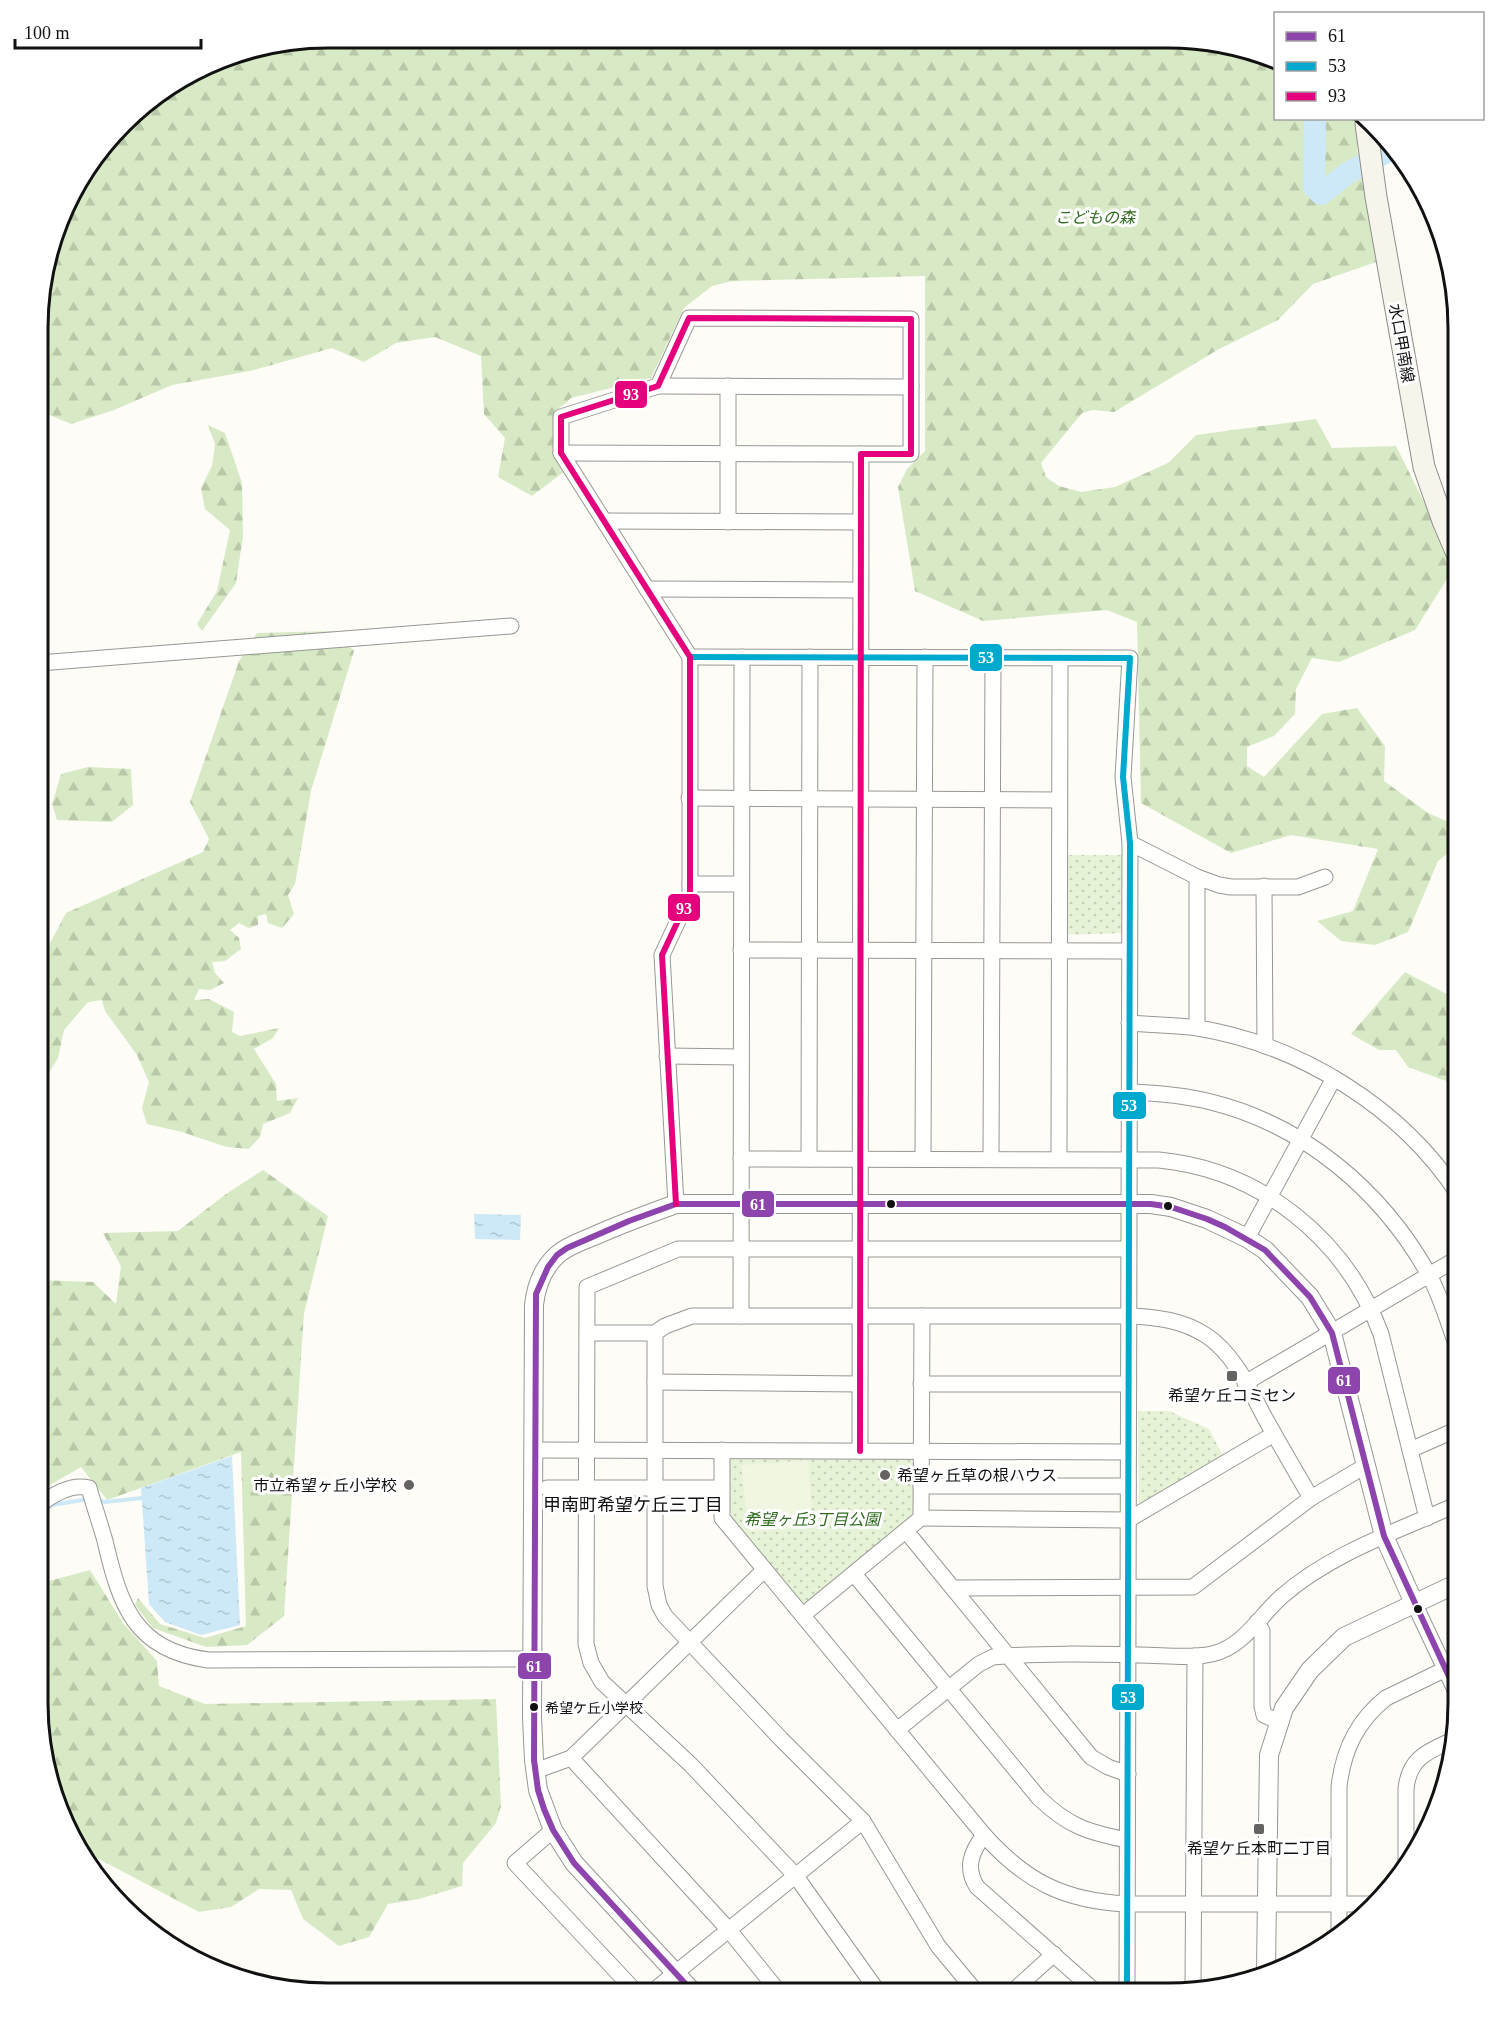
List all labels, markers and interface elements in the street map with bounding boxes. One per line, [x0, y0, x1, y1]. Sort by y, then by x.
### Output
scale bar [15, 12, 201, 50]
legend [1274, 12, 1484, 120]
text: 100 m [24, 23, 70, 43]
text: 61 [1328, 26, 1346, 46]
text: 53 [1328, 56, 1346, 76]
text: 93 [1328, 86, 1346, 106]
park label: こどもの森 [1055, 209, 1137, 226]
street label: 水口甲南線 [1386, 302, 1417, 384]
line badge: 93 [614, 380, 648, 409]
text: 93 [623, 386, 639, 403]
line badge: 53 [969, 643, 1003, 672]
text: 53 [978, 649, 994, 666]
line badge: 93 [667, 893, 701, 922]
text: 93 [676, 900, 692, 917]
line badge: 53 [1112, 1091, 1147, 1120]
text: 53 [1121, 1097, 1137, 1114]
line badge: 61 [741, 1190, 775, 1218]
text: 61 [750, 1196, 766, 1213]
unlabelled marker [885, 1198, 897, 1210]
unlabelled marker [1162, 1200, 1174, 1212]
line badge: 61 [1327, 1366, 1361, 1395]
marker: 希望ケ丘コミセン [1225, 1369, 1239, 1383]
text: 61 [1336, 1372, 1352, 1389]
place label: 希望ケ丘コミセン [1168, 1387, 1296, 1404]
place label: 希望ヶ丘草の根ハウス [897, 1467, 1057, 1484]
marker: 希望ヶ丘草の根ハウス [878, 1468, 892, 1482]
place label: 市立希望ヶ丘小学校 [253, 1477, 397, 1494]
marker: 市立希望ヶ丘小学校 [402, 1478, 416, 1492]
district label: 甲南町希望ケ丘三丁目 [543, 1495, 723, 1515]
park label: 希望ヶ丘3丁目公園 [744, 1511, 882, 1528]
unlabelled marker [1412, 1603, 1424, 1615]
line badge: 61 [517, 1652, 552, 1680]
text: 61 [526, 1658, 542, 1675]
line badge: 53 [1111, 1683, 1145, 1711]
text: 53 [1120, 1689, 1136, 1706]
marker: 希望ケ丘小学校 [528, 1701, 540, 1713]
place label: 希望ケ丘小学校 [545, 1701, 643, 1716]
marker: 希望ケ丘本町二丁目 [1252, 1822, 1266, 1836]
place label: 希望ケ丘本町二丁目 [1187, 1840, 1331, 1857]

